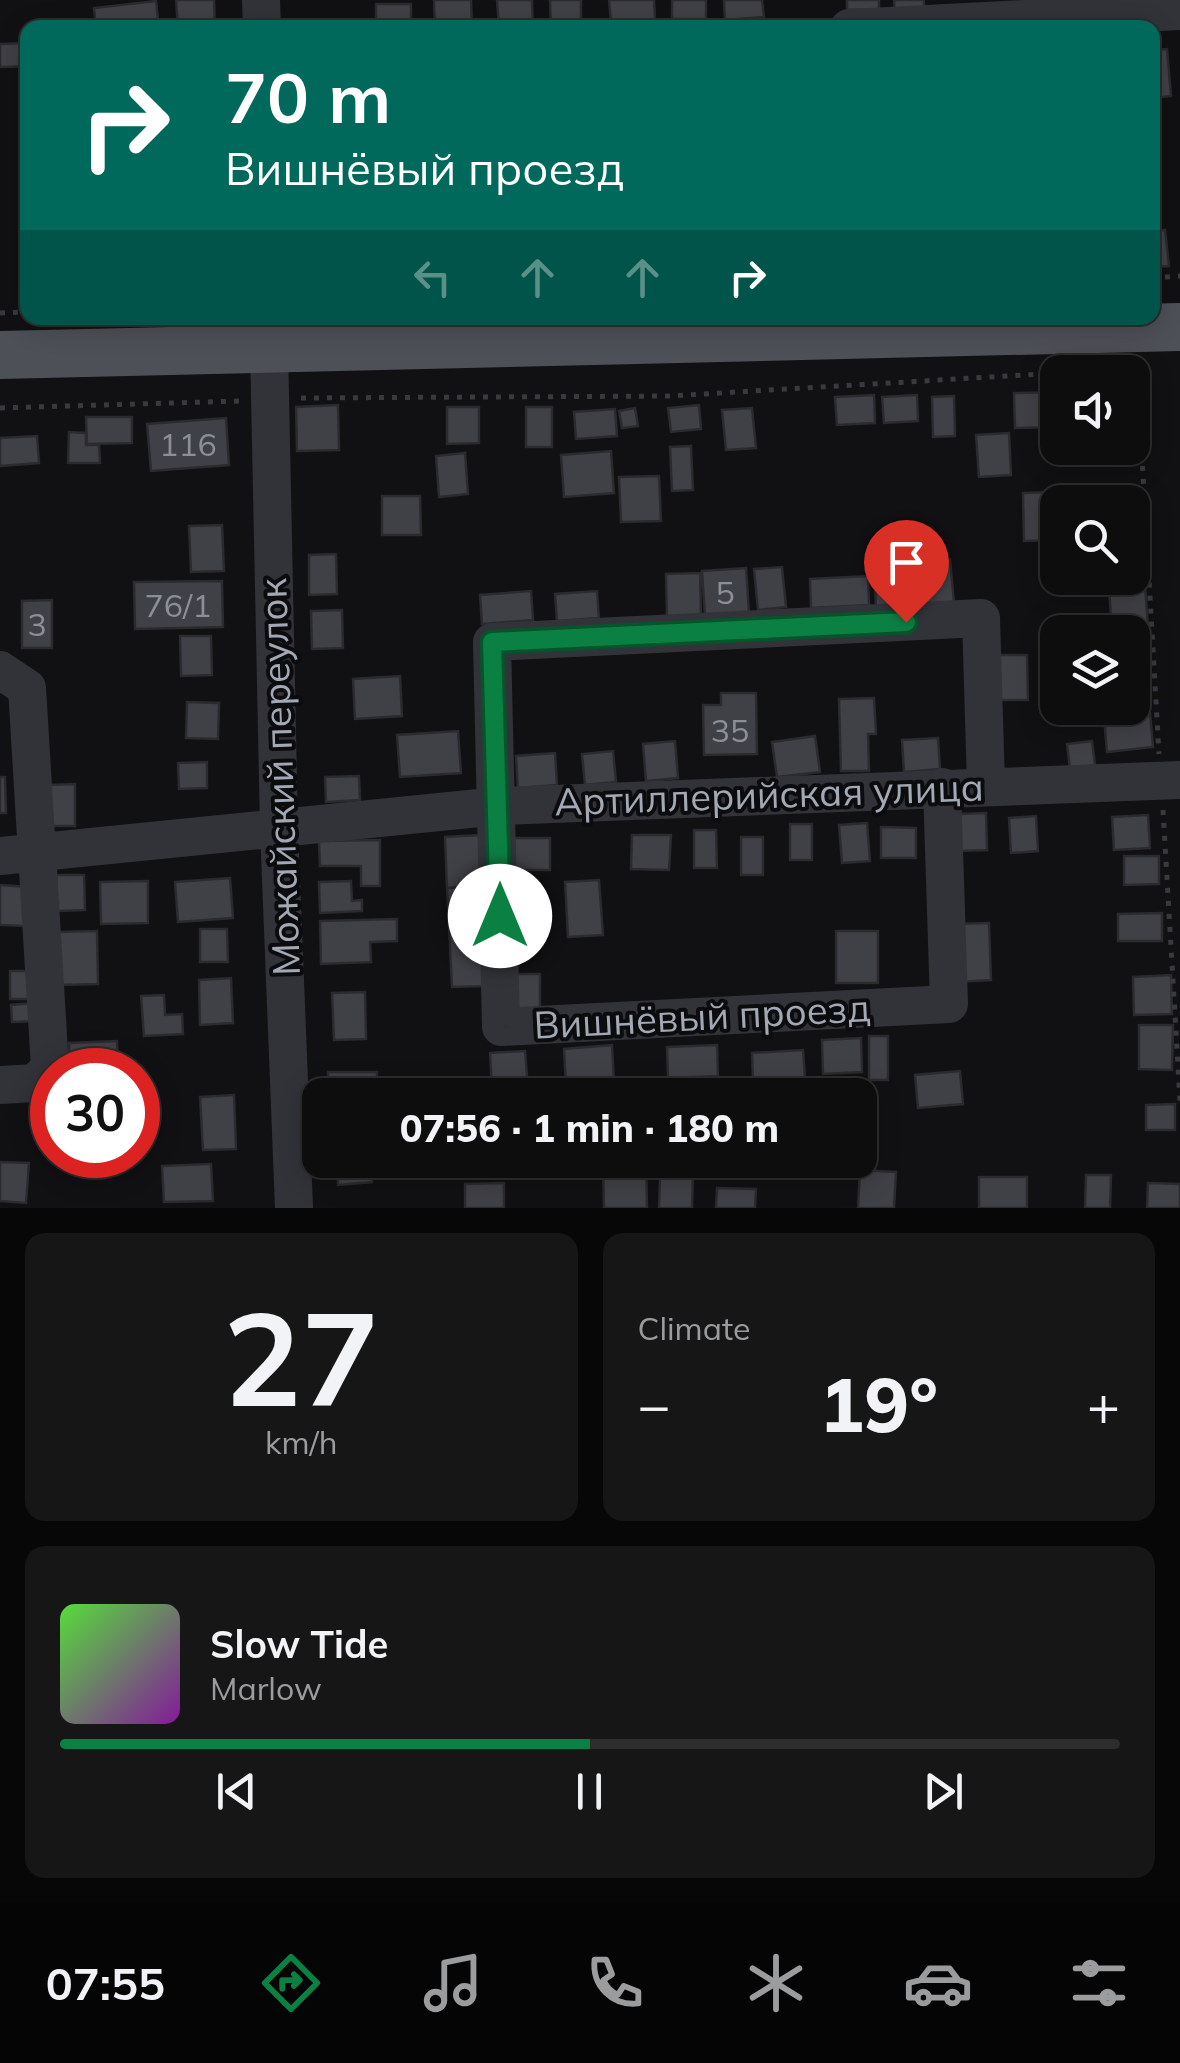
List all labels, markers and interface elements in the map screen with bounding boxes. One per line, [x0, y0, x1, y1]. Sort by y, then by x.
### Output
text: 70 m [225, 53, 391, 141]
icon: right [60, 60, 190, 190]
text: Вишнёвый проезд [225, 140, 624, 196]
icon: left [405, 250, 460, 305]
icon: ahead [510, 250, 565, 305]
icon: ahead [615, 250, 670, 305]
icon: right [720, 250, 775, 305]
map controls [1040, 355, 1150, 725]
button: sound [1040, 355, 1150, 465]
house number: 116 [159, 424, 217, 464]
button: search [1040, 485, 1150, 595]
pin [864, 520, 949, 623]
icon: arrive [879, 535, 934, 590]
house number: 5 [715, 572, 735, 612]
street label: Можайский переулок [248, 577, 310, 977]
house number: 76/1 [145, 585, 211, 625]
house number: 3 [27, 604, 47, 644]
button: layers [1040, 615, 1150, 725]
house number: 35 [711, 710, 749, 750]
street label: Артиллерийская улица [554, 763, 984, 825]
position arrow [448, 864, 552, 968]
street label: Вишнёвый проезд [532, 983, 872, 1049]
speed limit sign: 30 [30, 1048, 160, 1178]
text: 07:56 · 1 min · 180 m [400, 1104, 779, 1152]
text: 27 [223, 1275, 379, 1439]
text: Climate [638, 1308, 750, 1348]
text: 19° [819, 1357, 938, 1451]
text: − [638, 1370, 671, 1439]
text: + [1087, 1370, 1120, 1439]
text: km/h [265, 1422, 337, 1462]
text: Slow Tide [210, 1620, 388, 1668]
text: Marlow [210, 1668, 322, 1708]
icon: previous [209, 1764, 264, 1819]
icon: pause [562, 1764, 617, 1819]
icon: next [916, 1764, 971, 1819]
icon: directions [256, 1948, 326, 2018]
icon: music [418, 1948, 488, 2018]
icon: phone [580, 1948, 650, 2018]
icon: climate [741, 1948, 811, 2018]
icon: car [903, 1948, 973, 2018]
icon: filters [1064, 1948, 1134, 2018]
text: 07:55 [46, 1955, 165, 2011]

